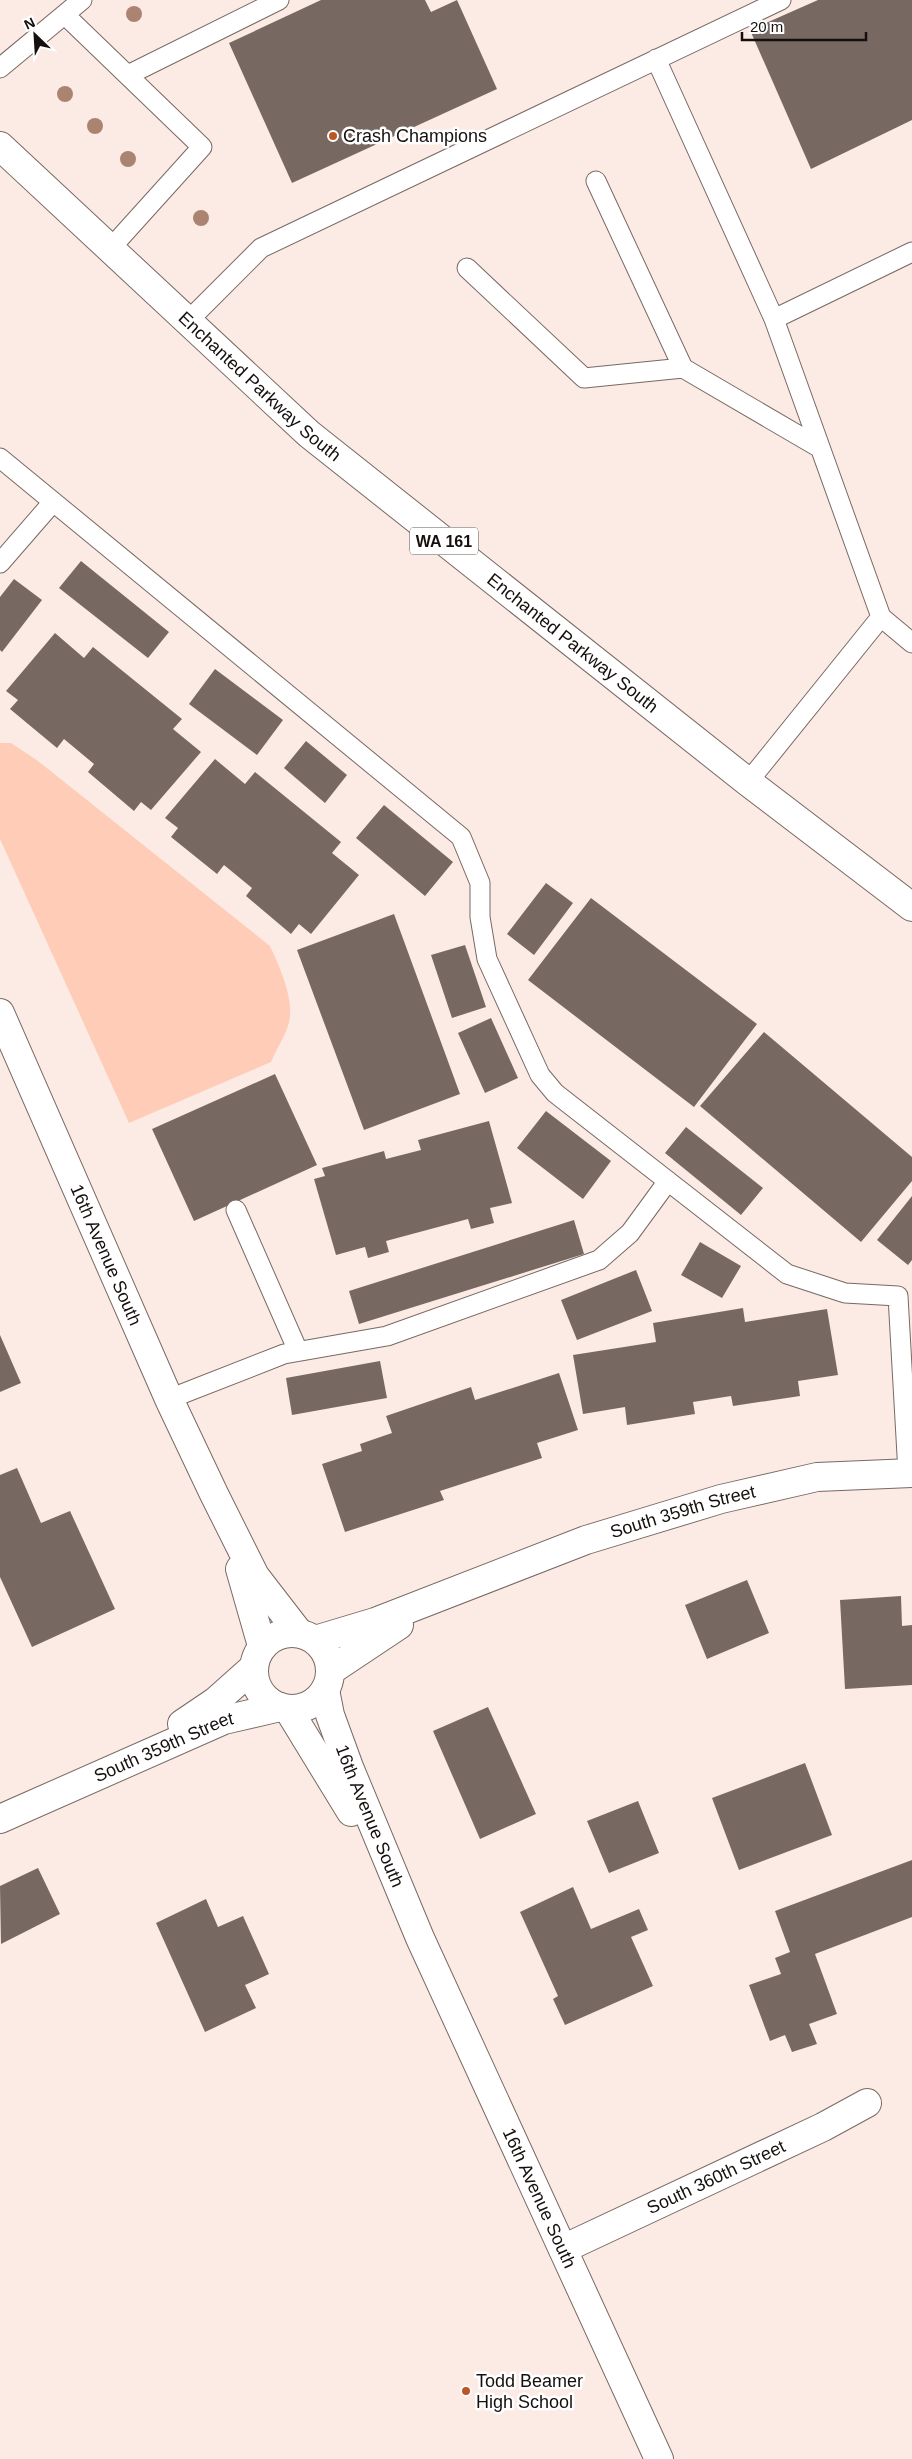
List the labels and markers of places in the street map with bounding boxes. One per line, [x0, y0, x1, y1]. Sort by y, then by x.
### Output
place label: Crash Champions [343, 126, 487, 146]
marker: Crash Champions [327, 130, 339, 142]
place label: Todd Beamer High School [476, 2371, 583, 2412]
marker: Todd Beamer High School [460, 2385, 472, 2397]

